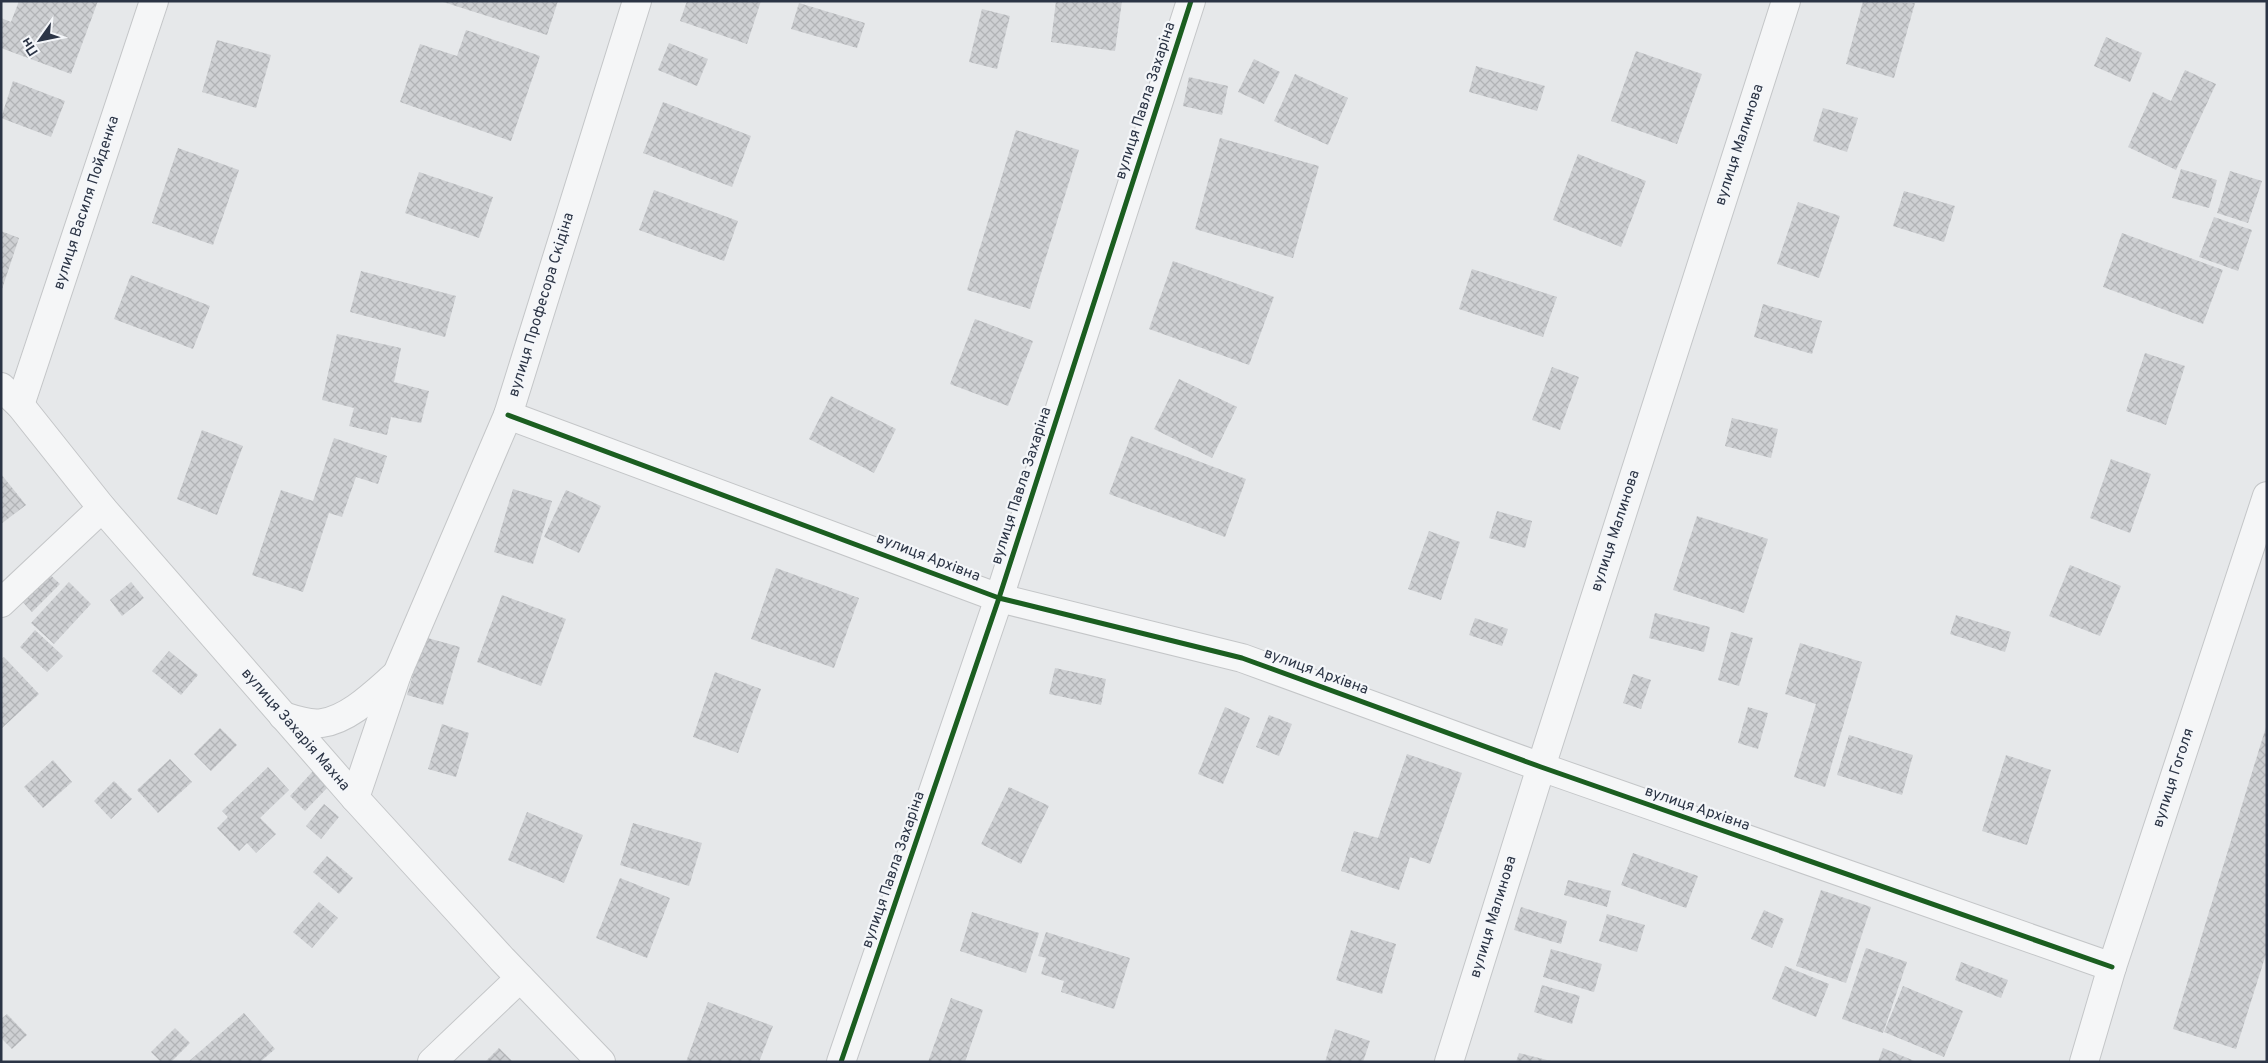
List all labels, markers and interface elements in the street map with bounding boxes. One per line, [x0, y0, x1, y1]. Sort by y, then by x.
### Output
north arrow [15, 15, 65, 65]
street label: вулиця Павла Захаріна [1112, 20, 1180, 182]
text: Пн [18, 34, 43, 59]
street label: вулиця Малинова [1711, 82, 1769, 208]
street label: вулиця Василя Пойденка [50, 114, 124, 292]
street label: вулиця Професора Скідіна [505, 210, 579, 400]
street label: вулиця Павла Захаріна [988, 405, 1056, 567]
street label: вулиця Малинова [1587, 468, 1645, 594]
street label: вулиця Архівна [873, 529, 983, 587]
street label: вулиця Архівна [1261, 644, 1371, 700]
street label: вулиця Захарія Махна [236, 665, 354, 795]
street label: вулиця Гоголя [2149, 726, 2199, 830]
street label: вулиця Архівна [1642, 782, 1752, 836]
street label: вулиця Павла Захаріна [858, 789, 930, 951]
street label: вулиця Малинова [1466, 854, 1522, 980]

